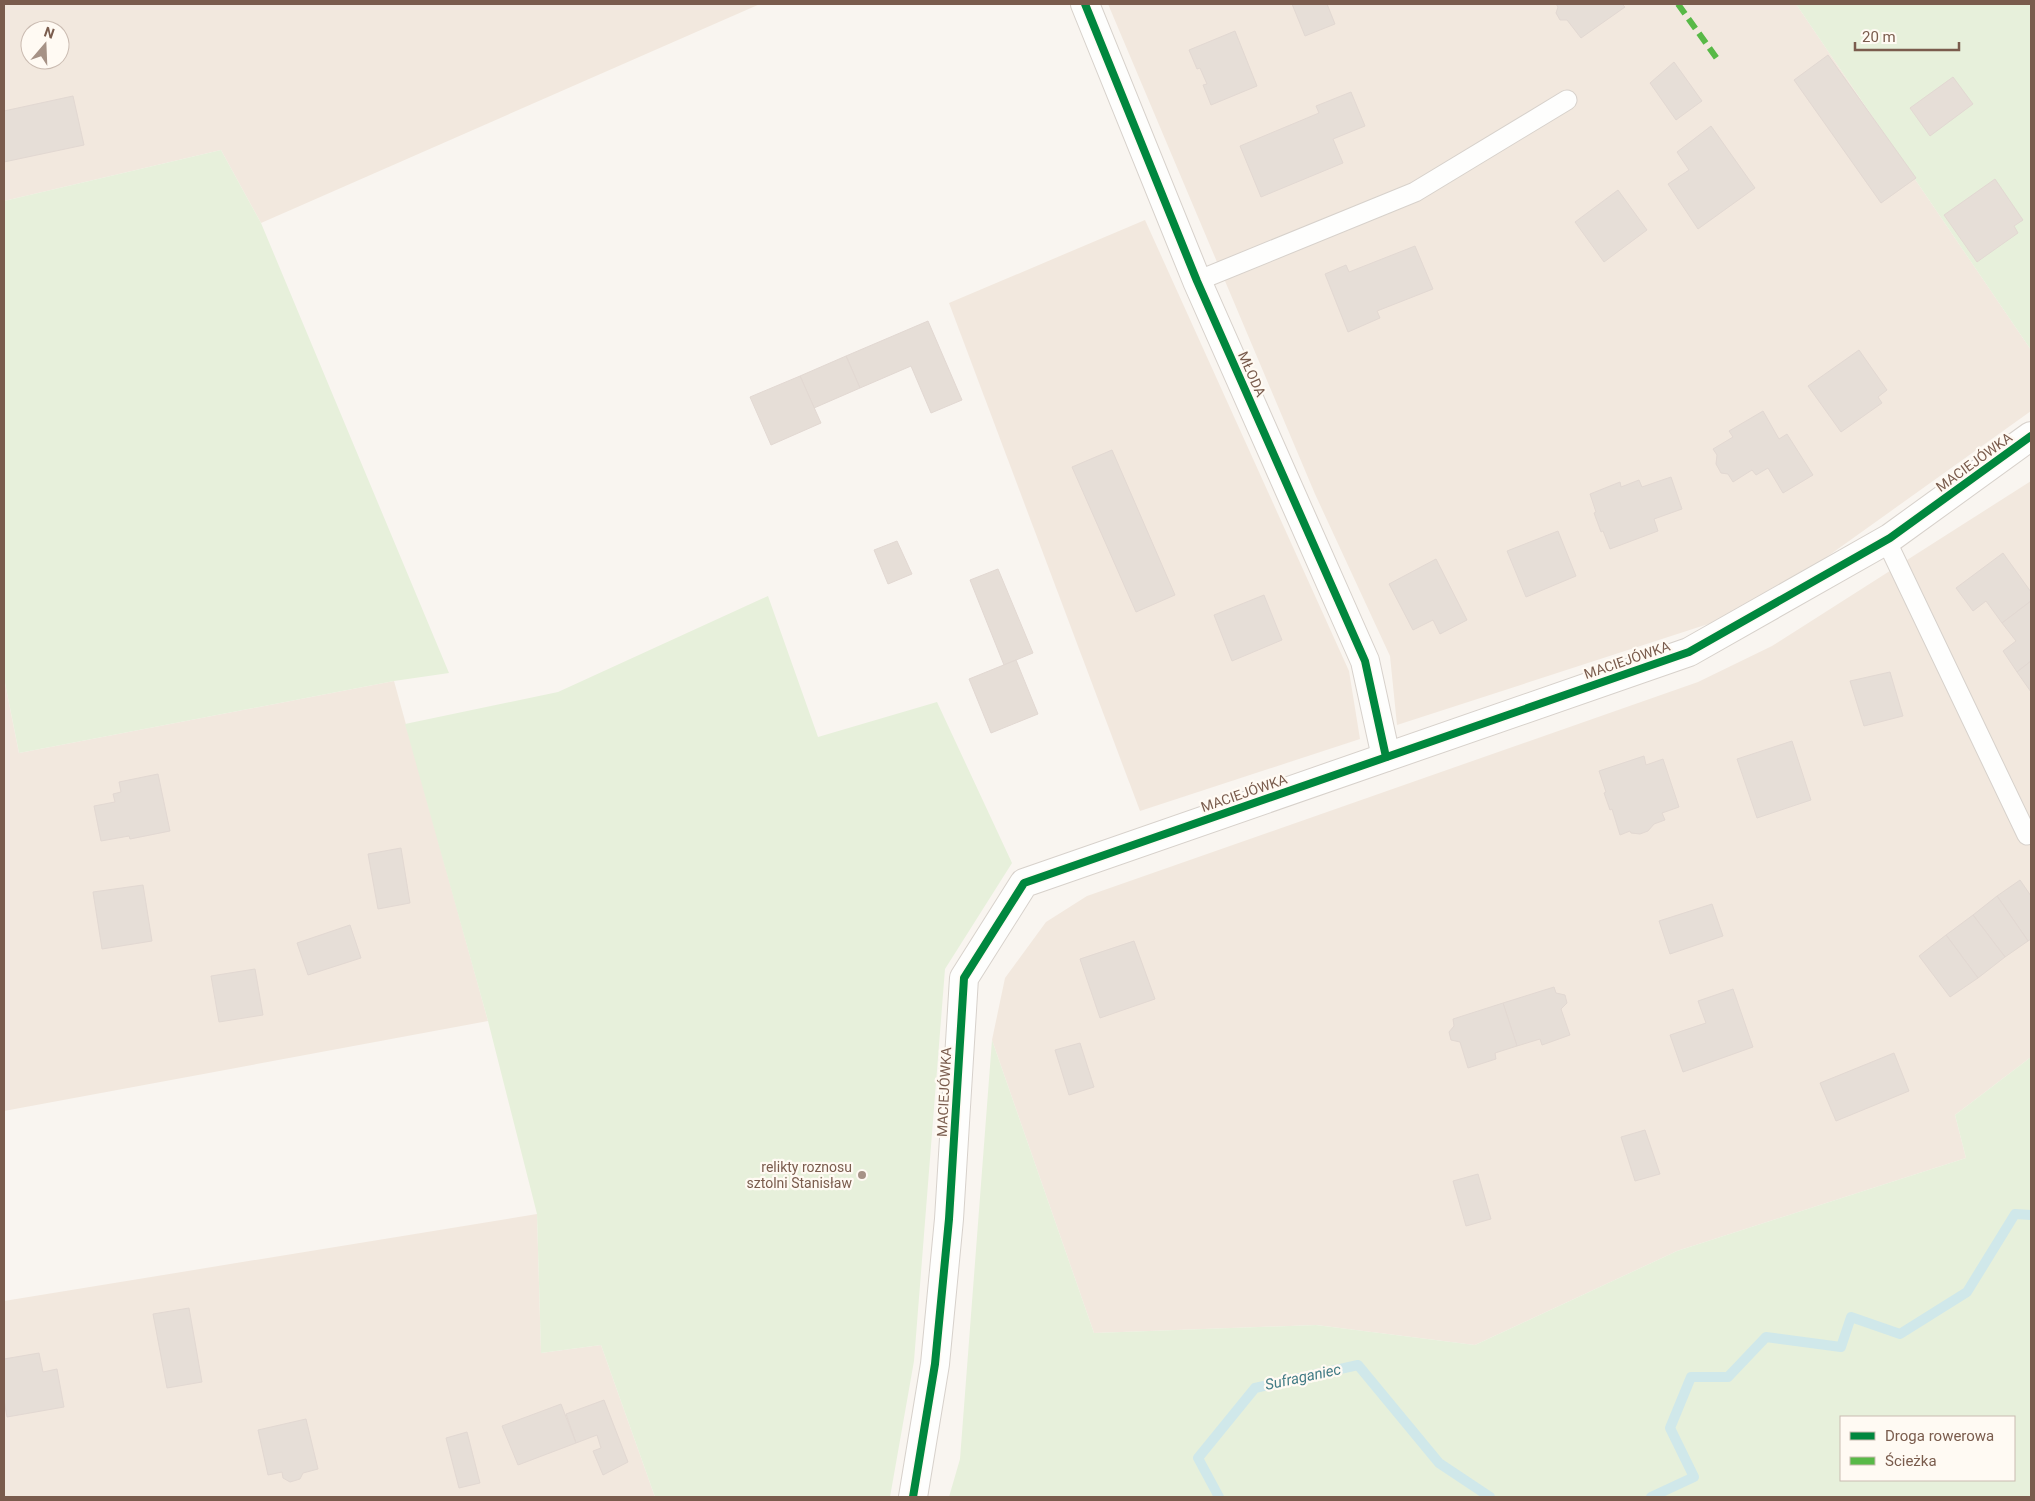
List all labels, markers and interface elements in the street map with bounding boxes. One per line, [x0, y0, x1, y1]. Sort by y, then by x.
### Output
north arrow [20, 20, 70, 70]
scale bar [1855, 20, 1959, 52]
text: N [42, 24, 57, 42]
text: 20 m [1862, 28, 1896, 46]
street label: MŁODA [1235, 349, 1269, 399]
street label: MACIEJÓWKA [1932, 428, 2015, 495]
street label: MACIEJÓWKA [1582, 637, 1672, 682]
street label: MACIEJÓWKA [1199, 770, 1289, 815]
street label: MACIEJÓWKA [933, 1047, 954, 1137]
place label: relikty roznosu sztolni Stanisław [747, 1159, 852, 1191]
marker: relikty roznosu sztolni Stanisław [856, 1169, 868, 1181]
water label: Sufraganiec [1263, 1360, 1343, 1394]
legend [1840, 1416, 2015, 1481]
text: Droga rowerowa [1885, 1427, 1994, 1445]
text: Ścieżka [1885, 1452, 1937, 1470]

